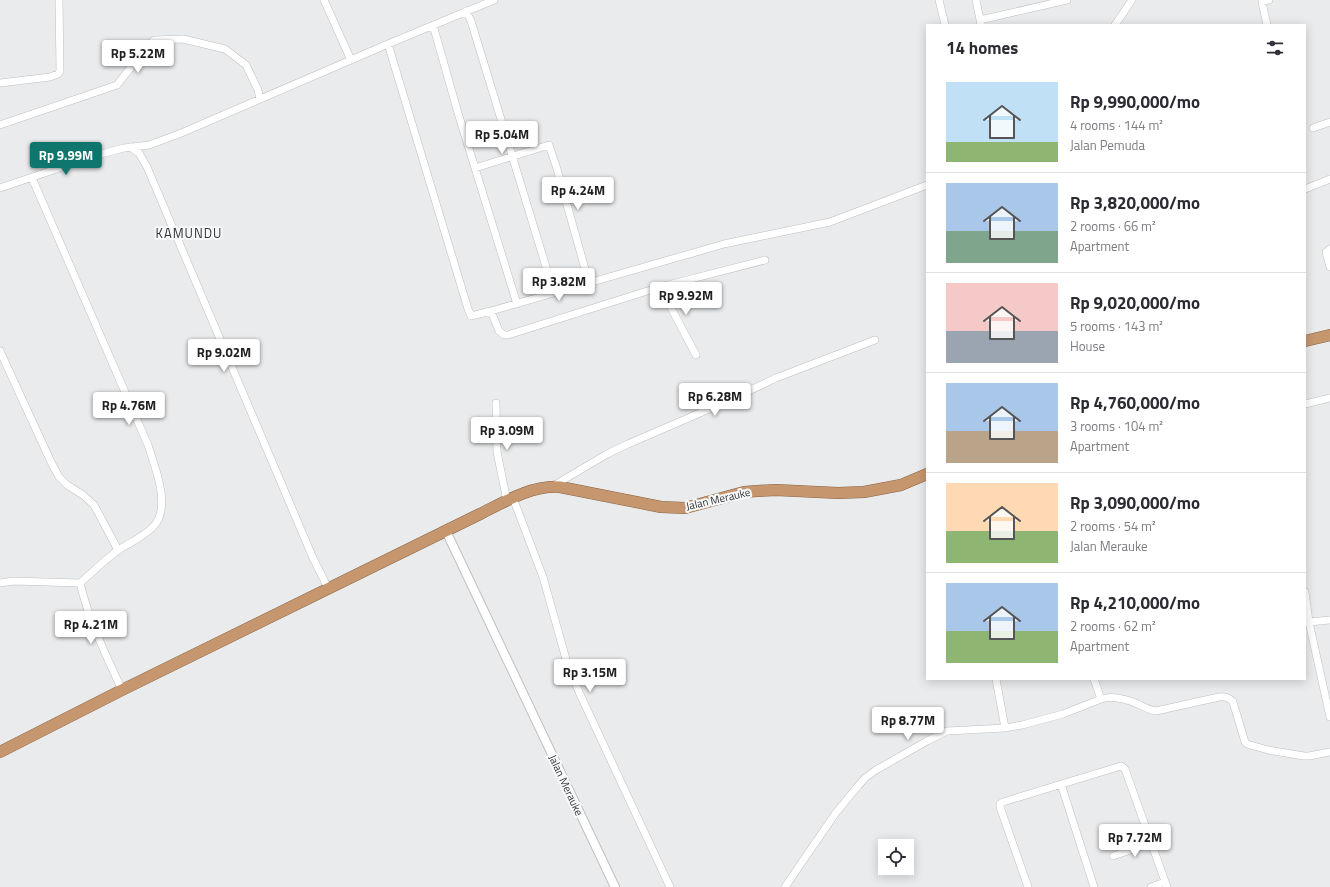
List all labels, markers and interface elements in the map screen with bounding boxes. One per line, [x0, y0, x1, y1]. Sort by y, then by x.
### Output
text: 14 homes [946, 35, 1018, 61]
icon: filters [1264, 37, 1286, 59]
pin: Rp 5.22M [97, 40, 179, 74]
text: Rp 5.22M [111, 43, 165, 63]
text: Rp 9,990,000/mo [1070, 89, 1200, 115]
icon: home [978, 98, 1026, 146]
text: 4 rooms · 144 m² [1070, 115, 1163, 135]
pin: Rp 5.04M [461, 121, 543, 155]
text: Rp 5.04M [475, 124, 529, 144]
text: Jalan Pemuda [1070, 135, 1145, 155]
pin: Rp 9.99M [25, 142, 107, 176]
text: Rp 9.99M [39, 145, 93, 165]
pin: Rp 4.24M [537, 177, 619, 211]
text: Rp 4.24M [551, 180, 605, 200]
text: Rp 3,820,000/mo [1070, 190, 1200, 216]
icon: home [978, 199, 1026, 247]
text: 2 rooms · 66 m² [1070, 216, 1156, 236]
district label: KAMUNDU [156, 223, 222, 243]
text: Apartment [1070, 236, 1129, 256]
pin: Rp 3.82M [518, 268, 600, 302]
text: Rp 3.82M [532, 271, 586, 291]
pin: Rp 9.92M [645, 282, 727, 316]
text: Rp 9.92M [659, 285, 713, 305]
text: Rp 9,020,000/mo [1070, 290, 1200, 316]
icon: home [978, 299, 1026, 347]
text: 5 rooms · 143 m² [1070, 316, 1163, 336]
text: House [1070, 336, 1105, 356]
pin: Rp 9.02M [183, 339, 265, 373]
text: Rp 9.02M [197, 342, 251, 362]
pin: Rp 6.28M [674, 383, 756, 417]
text: Rp 6.28M [688, 386, 742, 406]
text: Rp 4,760,000/mo [1070, 390, 1200, 416]
pin: Rp 4.76M [88, 392, 170, 426]
text: Rp 4.76M [102, 395, 156, 415]
icon: home [978, 399, 1026, 447]
text: 3 rooms · 104 m² [1070, 416, 1163, 436]
pin: Rp 3.09M [466, 417, 548, 451]
text: Rp 3.09M [480, 420, 534, 440]
text: Apartment [1070, 436, 1129, 456]
street label: Jalan Merauke [684, 484, 752, 514]
text: Rp 3,090,000/mo [1070, 490, 1200, 516]
icon: home [978, 499, 1026, 547]
text: 2 rooms · 54 m² [1070, 516, 1156, 536]
text: Jalan Merauke [1070, 536, 1148, 556]
text: Rp 4,210,000/mo [1070, 590, 1200, 616]
icon: home [978, 599, 1026, 647]
pin: Rp 4.21M [50, 611, 132, 645]
text: Rp 4.21M [64, 614, 118, 634]
text: 2 rooms · 62 m² [1070, 616, 1156, 636]
text: Apartment [1070, 636, 1129, 656]
pin: Rp 3.15M [549, 659, 631, 693]
text: Rp 3.15M [563, 662, 617, 682]
pin: Rp 8.77M [867, 707, 949, 741]
text: Rp 8.77M [881, 710, 935, 730]
street label: Jalan Merauke [545, 752, 587, 819]
pin: Rp 7.72M [1094, 824, 1176, 858]
text: Rp 7.72M [1108, 827, 1162, 847]
map controls [878, 839, 914, 875]
button: locate [878, 839, 914, 875]

